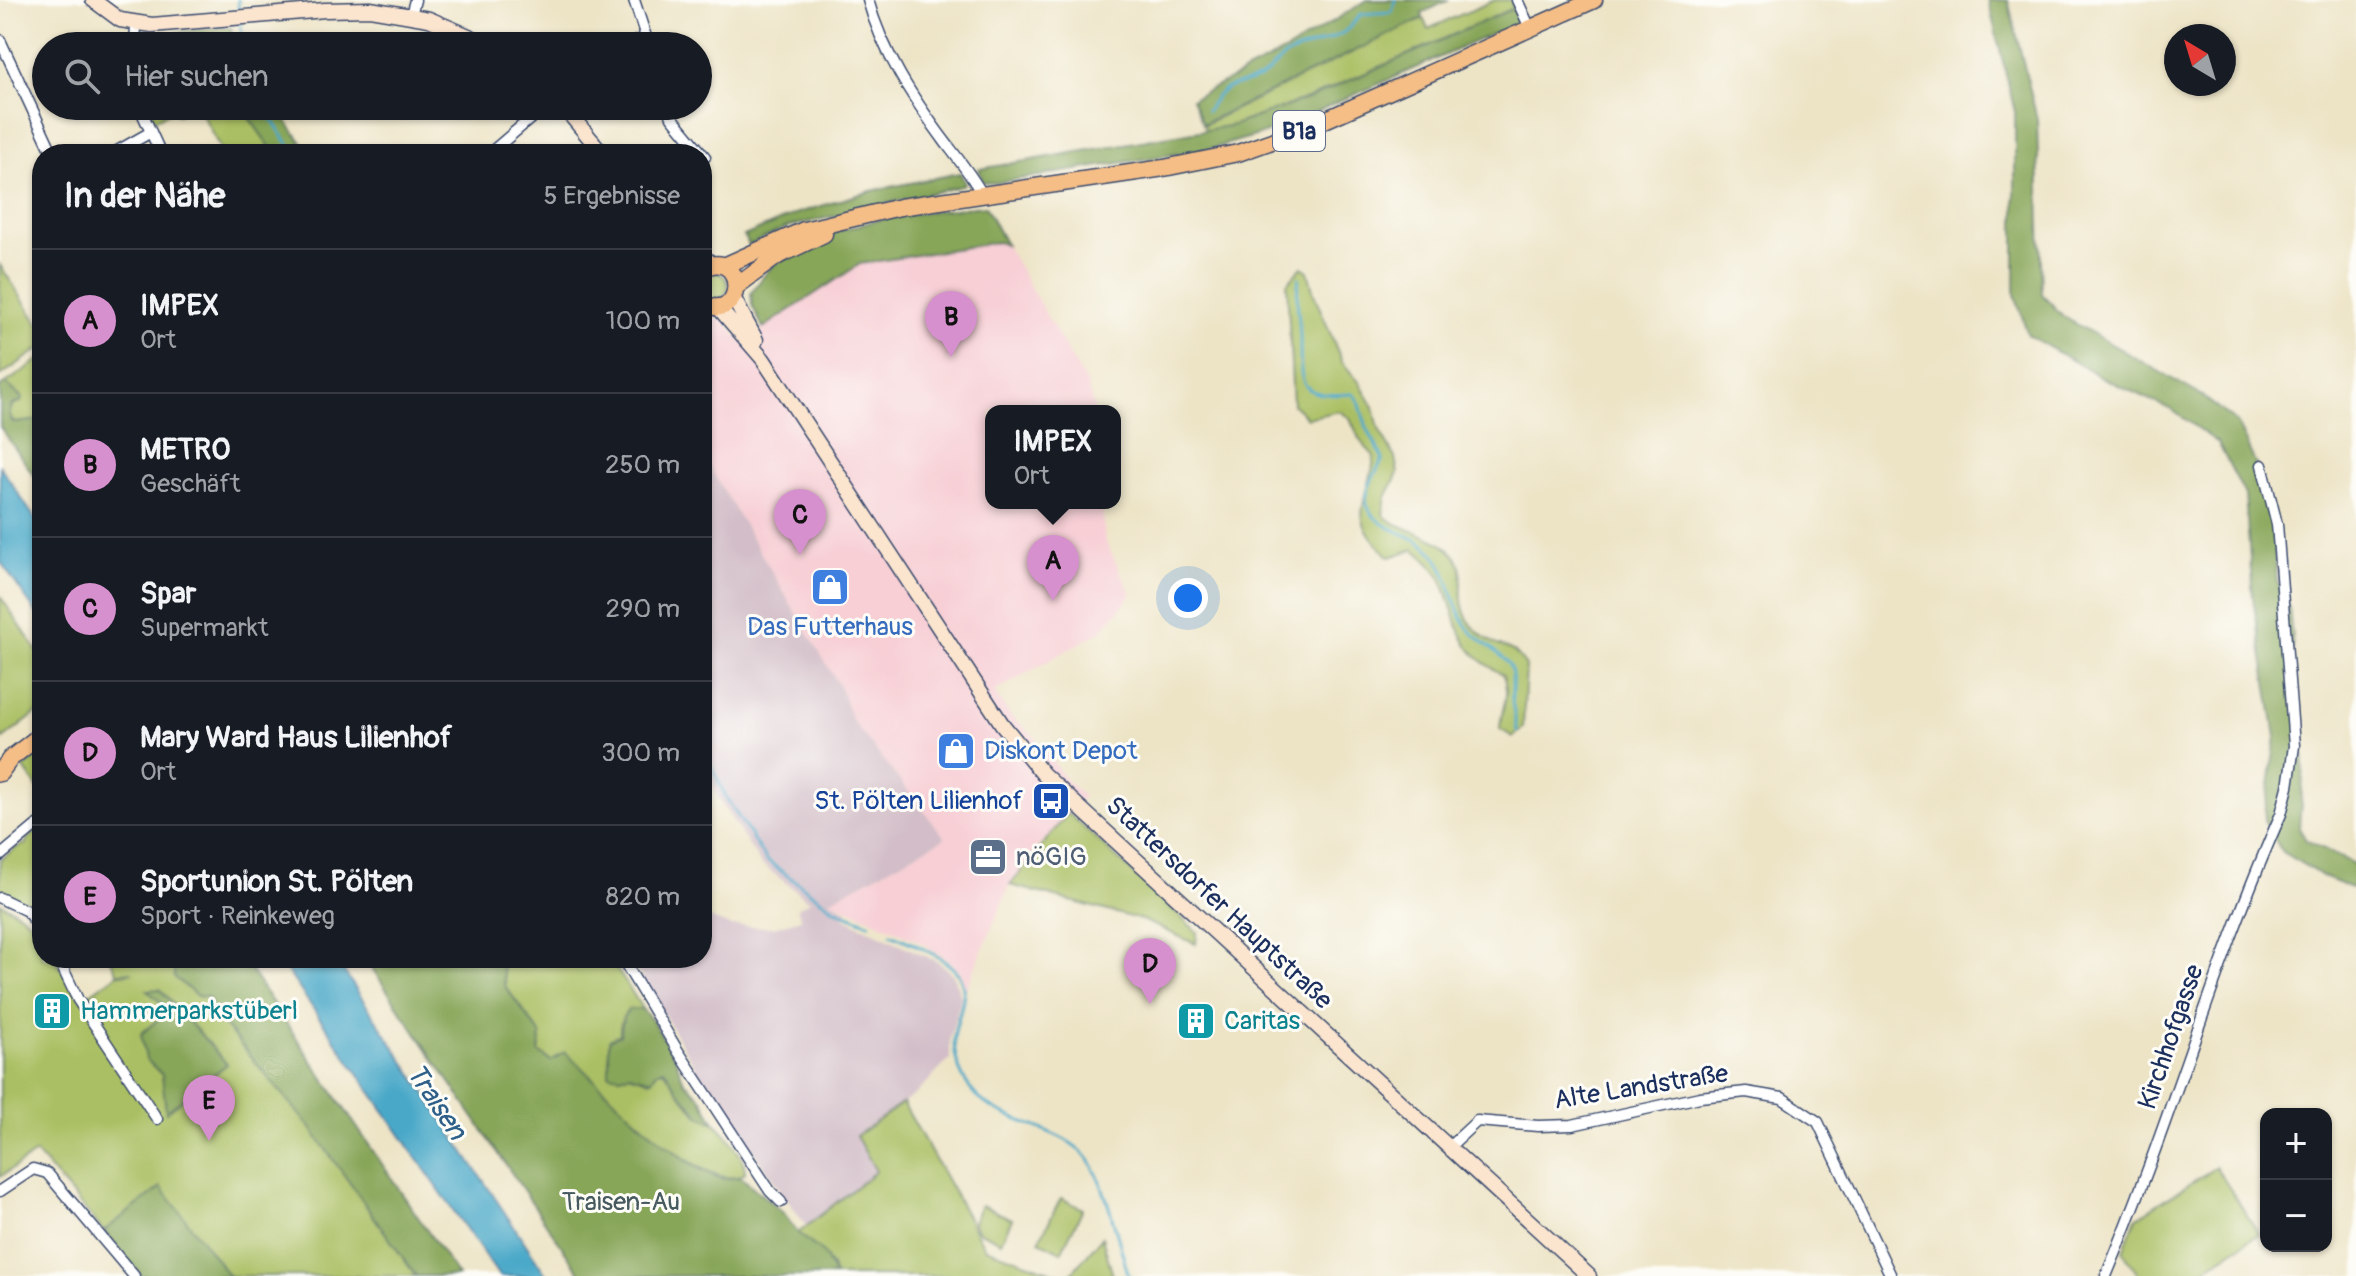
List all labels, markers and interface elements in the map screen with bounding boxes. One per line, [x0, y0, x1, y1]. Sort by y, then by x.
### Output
north arrow [2164, 24, 2236, 96]
search box [32, 32, 712, 120]
icon: search [60, 54, 104, 98]
text: Hier suchen [124, 58, 269, 95]
road number: B1a [1273, 111, 1325, 151]
text: In der Nähe [64, 175, 225, 218]
text: 5 Ergebnisse [543, 180, 680, 212]
text: IMPEX [140, 287, 219, 324]
pin: B [925, 291, 977, 357]
text: A [82, 305, 98, 337]
text: 100 m [606, 305, 680, 337]
text: Ort [140, 324, 176, 356]
popup [985, 405, 1121, 509]
text: IMPEX [1013, 423, 1093, 460]
text: METRO [140, 431, 230, 468]
text: B [83, 449, 97, 481]
text: 250 m [605, 449, 680, 481]
text: Ort [1013, 460, 1050, 492]
text: Geschäft [140, 468, 241, 500]
pin: C [774, 489, 826, 555]
pin: A [1027, 535, 1079, 601]
shop icon: Das Futterhaus [809, 566, 851, 608]
text: Spar [140, 575, 196, 612]
your location [1168, 578, 1208, 618]
text: C [82, 593, 98, 625]
text: 290 m [606, 593, 680, 625]
place label: Das Futterhaus [747, 611, 913, 643]
text: Supermarkt [140, 612, 268, 644]
text: Mary Ward Haus Lilienhof [140, 719, 452, 756]
shop icon: Diskont Depot [935, 730, 977, 772]
place label: Diskont Depot [984, 735, 1138, 767]
text: D [82, 737, 98, 769]
text: 300 m [601, 737, 680, 769]
text: Ort [140, 756, 176, 788]
bus stop icon: St. Pölten Lilienhof [1030, 780, 1072, 822]
place label: St. Pölten Lilienhof [814, 785, 1023, 817]
street label: Stattersdorfer Hauptstraße [1099, 790, 1339, 1016]
office icon: nöGIG [967, 836, 1009, 878]
place label: nöGIG [1016, 841, 1087, 873]
text: Sportunion St. Pölten [140, 863, 413, 900]
text: E [83, 881, 97, 913]
text: 820 m [606, 881, 680, 913]
text: Sport · Reinkeweg [140, 900, 335, 932]
pin: D [1124, 938, 1176, 1004]
street label: Kirchhofgasse [2131, 960, 2211, 1114]
building icon: Hammerparkstüberl [31, 990, 73, 1032]
place label: Hammerparkstüberl [80, 995, 298, 1027]
building icon: Caritas [1175, 1000, 1217, 1042]
place label: Caritas [1224, 1005, 1301, 1037]
water label: Traisen [398, 1057, 475, 1148]
street label: Alte Landstraße [1552, 1057, 1731, 1117]
pin: E [183, 1075, 235, 1141]
map controls [2260, 1108, 2332, 1252]
button: + [2260, 1108, 2332, 1180]
button: − [2260, 1180, 2332, 1252]
park label: Traisen-Au [562, 1186, 680, 1218]

